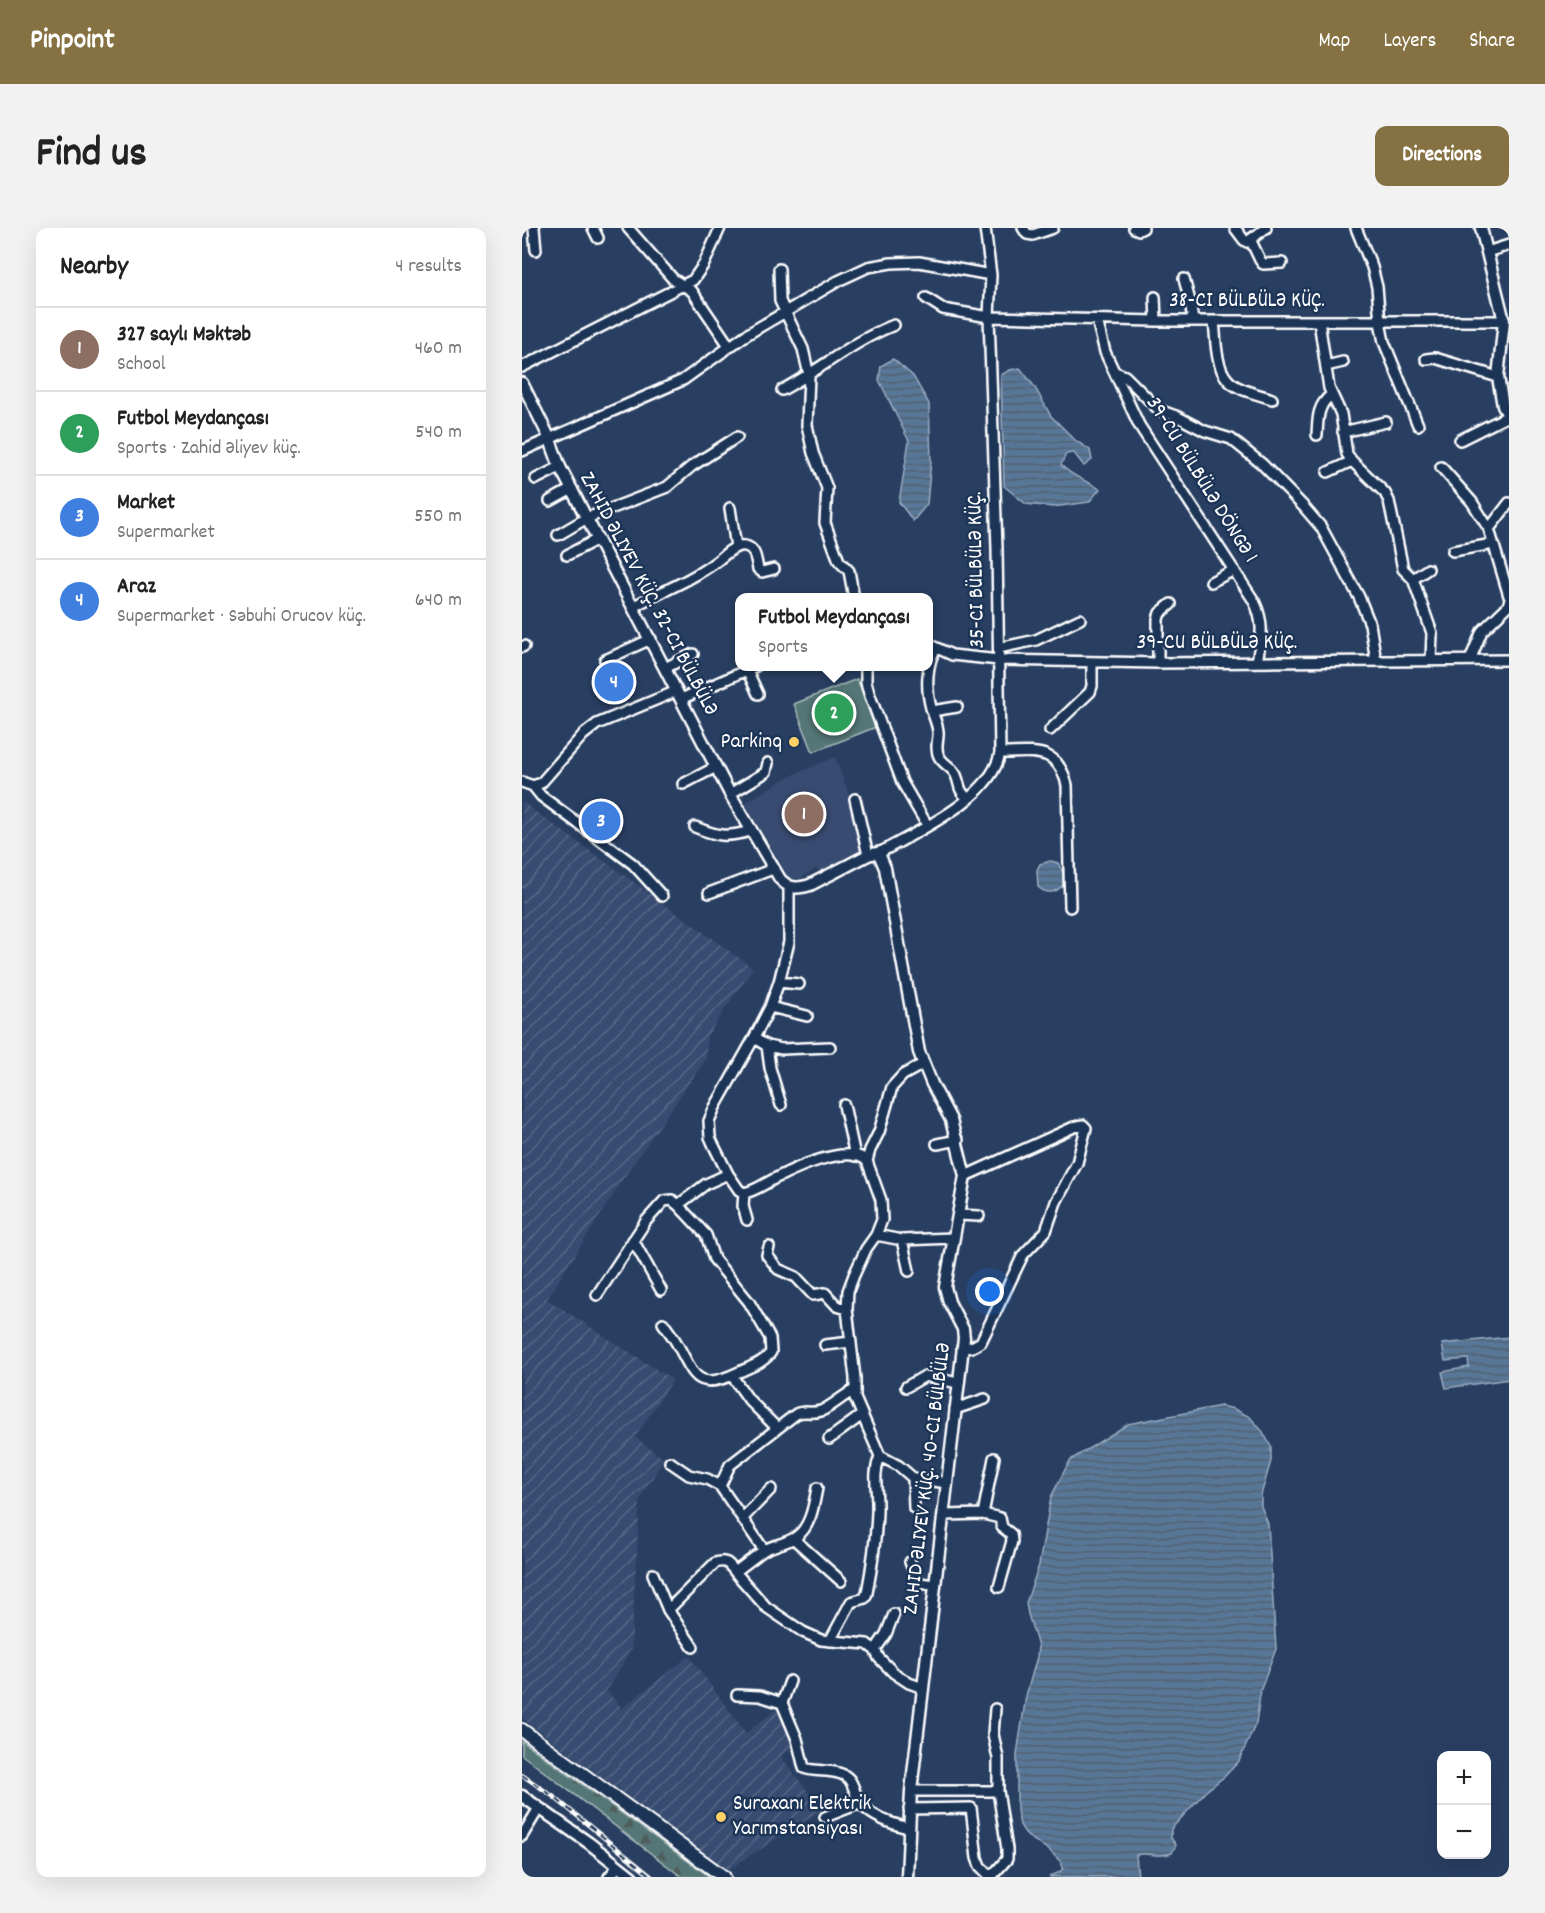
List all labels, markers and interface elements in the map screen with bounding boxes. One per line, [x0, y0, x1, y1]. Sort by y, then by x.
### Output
text: Pinpoint [30, 22, 115, 62]
text: Map [1319, 27, 1350, 57]
text: Layers [1383, 27, 1436, 57]
text: Share [1469, 27, 1515, 57]
text: Find us [36, 126, 147, 186]
button: Directions [1375, 126, 1509, 186]
text: Nearby [60, 249, 128, 286]
text: 4 results [395, 253, 462, 281]
street label: 38-CI BÜLBÜLƏ KÜÇ. [1169, 286, 1325, 317]
text: 327 saylı Məktəb [117, 320, 251, 351]
text: 1 [77, 335, 82, 363]
text: 460 m [415, 335, 462, 363]
text: School [117, 351, 166, 379]
street label: 39-CU BÜLBÜLƏ DÖNGƏ 1 [1137, 391, 1265, 569]
text: Futbol Meydançası [117, 404, 269, 435]
text: 2 [75, 419, 84, 447]
text: 540 m [415, 419, 462, 447]
text: Sports · Zahid Əliyev küç. [117, 435, 301, 463]
street label: ZAHID ƏLIYEV KÜÇ. 32-CI BÜLBÜLƏ [571, 467, 725, 721]
text: Market [117, 488, 175, 519]
street label: 35-CI BÜLBÜLƏ KÜÇ. [960, 491, 994, 649]
text: 3 [75, 503, 84, 531]
text: 550 m [414, 503, 462, 531]
text: Supermarket [117, 519, 215, 547]
text: Araz [117, 572, 156, 603]
text: 4 [75, 587, 84, 615]
text: 640 m [415, 587, 462, 615]
popup [735, 593, 933, 671]
text: Supermarket · Səbuhi Orucov küç. [117, 603, 366, 631]
text: Futbol Meydançası [758, 603, 910, 634]
street label: 39-CU BÜLBÜLƏ KÜÇ. [1137, 628, 1298, 659]
text: Sports [758, 634, 808, 662]
pin: 4 [594, 660, 634, 704]
pin: 2 [814, 690, 854, 736]
place label: Parkinq [721, 727, 782, 758]
marker: Parkinq [787, 735, 801, 749]
pin: 1 [784, 792, 824, 836]
pin: 3 [582, 798, 620, 844]
your location [975, 1277, 1004, 1306]
street label: ZAHID ƏLIYEV KÜÇ. 40-CI BÜLBÜLƏ [896, 1341, 960, 1617]
map controls [1437, 1751, 1491, 1859]
button: + [1437, 1751, 1491, 1805]
place label: Suraxanı Elektrik Yarımstansiyası [733, 1789, 872, 1845]
button: − [1437, 1805, 1491, 1859]
marker: Suraxanı Elektrik Yarımstansiyası [714, 1810, 728, 1824]

